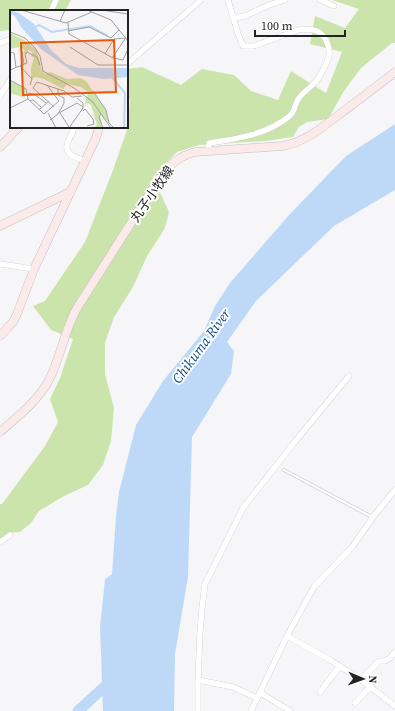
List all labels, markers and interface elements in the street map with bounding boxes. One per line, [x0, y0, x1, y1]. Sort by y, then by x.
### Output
inset map [10, 10, 128, 128]
scale bar [255, 12, 345, 38]
text: 100 m [261, 18, 293, 34]
street label: 丸子小牧線 [126, 162, 178, 226]
water label: Chikuma River [167, 304, 235, 387]
north arrow [343, 659, 383, 699]
text: N [365, 675, 380, 684]

